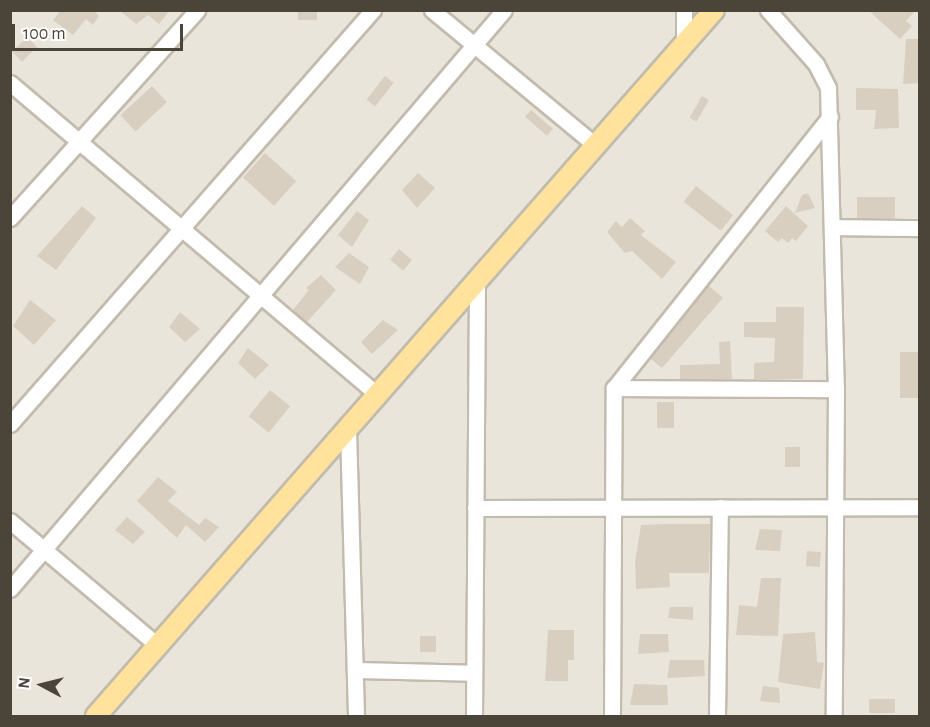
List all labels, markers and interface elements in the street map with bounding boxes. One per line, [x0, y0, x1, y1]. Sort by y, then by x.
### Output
scale bar [15, 12, 186, 50]
text: 100 m [23, 25, 66, 43]
north arrow [12, 655, 72, 715]
text: N [16, 676, 33, 689]

